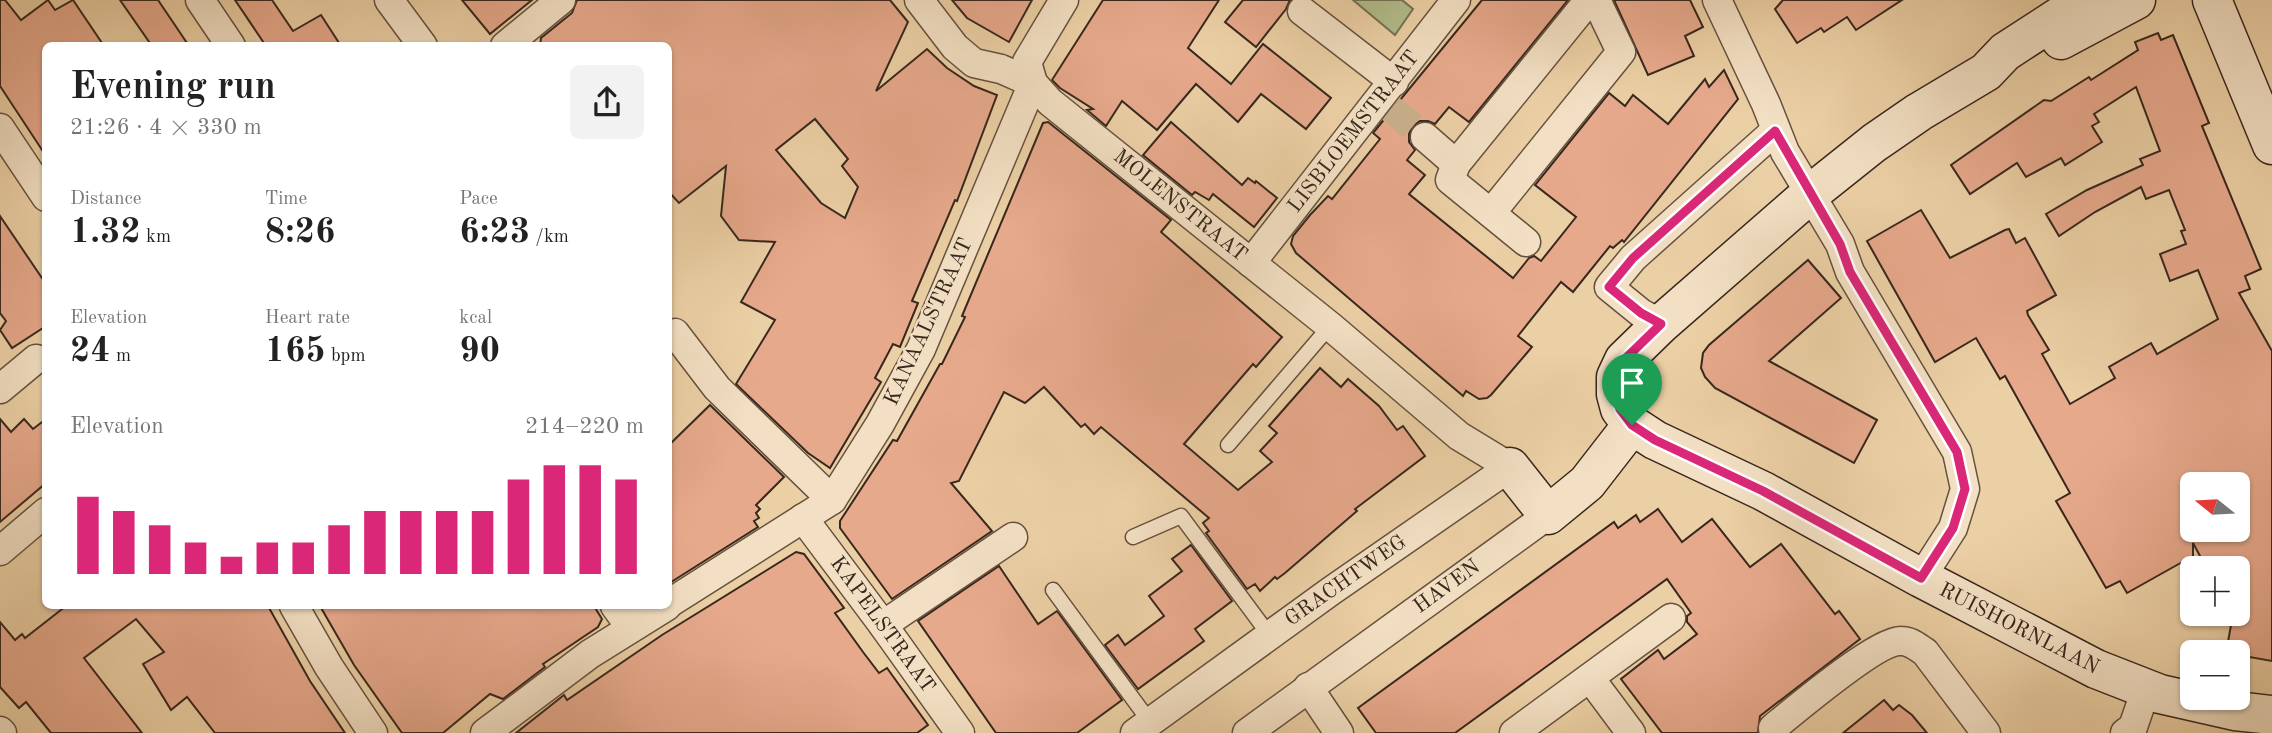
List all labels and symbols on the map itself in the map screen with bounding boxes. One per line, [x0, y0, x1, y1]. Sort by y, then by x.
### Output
street label: LISBLOEMSTRAAT [1284, 47, 1424, 217]
street label: MOLENSTRAAT [1109, 146, 1251, 266]
street label: KANAALSTRAAT [881, 235, 977, 409]
pin [1602, 353, 1662, 425]
north arrow [2180, 472, 2250, 542]
street label: GRACHTWEG [1281, 531, 1411, 631]
street label: KAPELSTRAAT [826, 553, 938, 697]
street label: HAVEN [1410, 556, 1484, 618]
street label: RUISHORNLAAN [1935, 580, 2103, 678]

